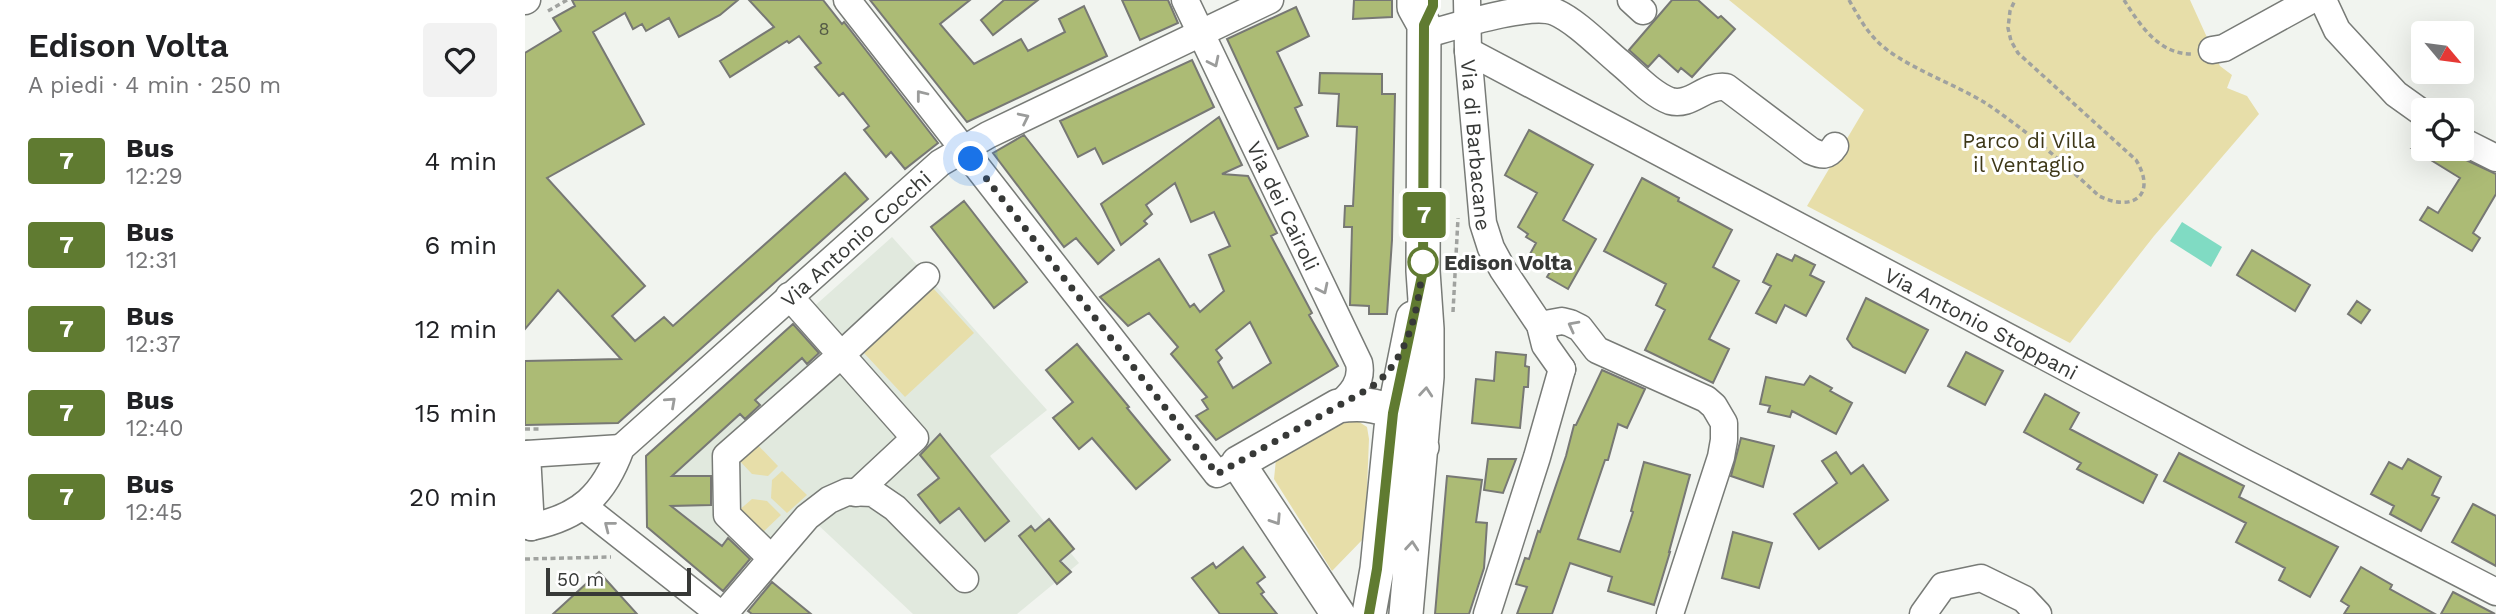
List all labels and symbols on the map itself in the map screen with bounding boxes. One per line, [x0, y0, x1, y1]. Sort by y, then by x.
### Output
house number: 8 [818, 18, 830, 39]
north arrow [2411, 21, 2475, 84]
one-way arrow [1206, 55, 1220, 67]
street label: Via di Barbacane [1456, 58, 1497, 234]
one-way arrow [916, 90, 929, 102]
one-way arrow [1017, 112, 1029, 126]
park label: Parco di Villa il Ventaglio [1962, 128, 2096, 177]
street label: Via dei Cairoli [1242, 137, 1325, 274]
your location [953, 141, 988, 176]
street label: Via Antonio Cocchi [775, 165, 936, 312]
line badge: 7 [1401, 192, 1447, 238]
marker: Edison Volta [1408, 247, 1438, 277]
place label: Edison Volta [1444, 250, 1573, 275]
street label: Via Antonio Stoppani [1881, 262, 2082, 384]
one-way arrow [1315, 282, 1329, 294]
one-way arrow [1567, 321, 1580, 335]
one-way arrow [1418, 386, 1433, 397]
one-way arrow [663, 397, 676, 410]
one-way arrow [1267, 512, 1280, 525]
one-way arrow [605, 522, 617, 535]
one-way arrow [1404, 540, 1419, 551]
scale bar [546, 565, 691, 597]

